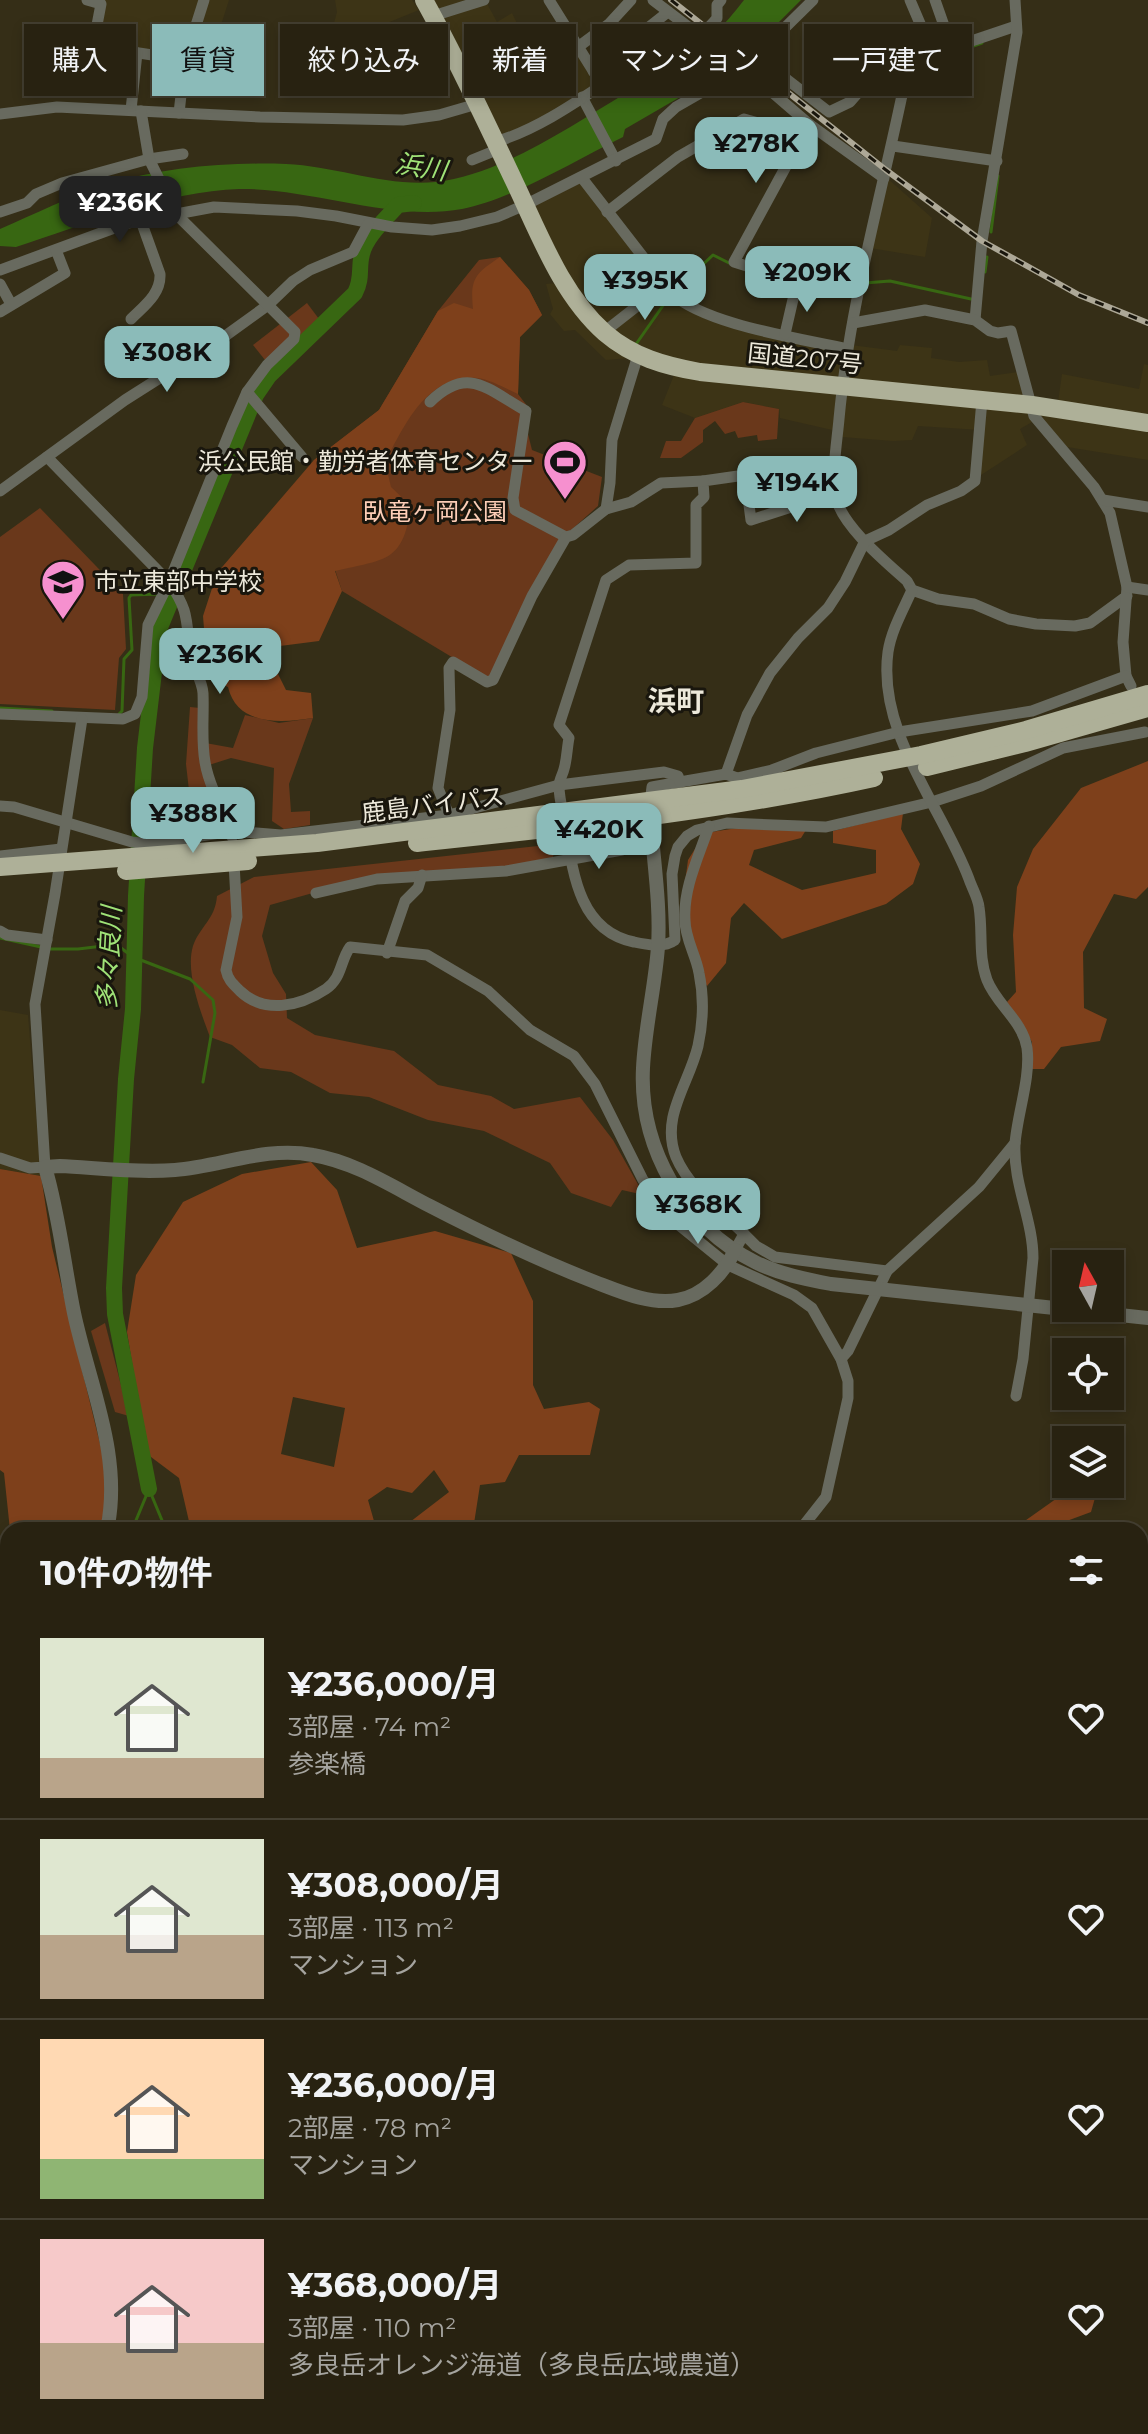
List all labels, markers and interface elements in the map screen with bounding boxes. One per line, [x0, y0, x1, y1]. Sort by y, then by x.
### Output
chip: 購入 [24, 24, 136, 96]
chip: 賃貸 [152, 24, 264, 96]
chip: 絞り込み [280, 24, 448, 96]
chip: 新着 [464, 24, 576, 96]
chip: マンション [592, 24, 788, 96]
chip: 一戸建て [804, 24, 972, 96]
pin: ¥278K [700, 117, 812, 185]
text: ¥278K [713, 127, 799, 159]
water label: 浜川 [393, 147, 452, 187]
pin: ¥236K [64, 176, 176, 244]
text: ¥236K [77, 186, 163, 218]
pin: ¥209K [751, 246, 863, 314]
pin: ¥395K [589, 254, 701, 322]
text: ¥209K [763, 256, 851, 288]
text: ¥395K [602, 264, 688, 296]
pin: ¥308K [111, 326, 223, 394]
text: ¥308K [123, 336, 211, 368]
street label: 国道207号 [746, 338, 864, 379]
sports icon: 浜公民館・勤労者体育センター [541, 438, 589, 501]
place label: 浜公民館・勤労者体育センター [198, 447, 534, 476]
pin: ¥194K [741, 456, 853, 524]
text: ¥194K [755, 466, 839, 498]
park label: 臥竜ヶ岡公園 [363, 497, 507, 526]
school or university icon: 市立東部中学校 [39, 558, 87, 621]
place label: 市立東部中学校 [94, 567, 262, 596]
pin: ¥236K [164, 628, 276, 696]
text: ¥236K [177, 638, 263, 670]
district label: 浜町 [648, 684, 704, 718]
street label: 鹿島バイパス [360, 781, 506, 828]
pin: ¥388K [137, 787, 249, 855]
text: ¥388K [149, 797, 237, 829]
pin: ¥420K [543, 803, 655, 871]
text: ¥420K [554, 813, 644, 845]
water label: 多々良川 [90, 902, 128, 1011]
pin: ¥368K [642, 1178, 754, 1246]
text: ¥368K [654, 1188, 742, 1220]
north arrow [1052, 1250, 1124, 1322]
map controls [1052, 1250, 1124, 1498]
button: locate [1052, 1338, 1124, 1410]
button: layers [1052, 1426, 1124, 1498]
icon: filters [1064, 1548, 1108, 1592]
text: 10件の物件 [40, 1552, 212, 1594]
text: ¥236,000/月 [288, 1663, 500, 1705]
icon: home [104, 1670, 200, 1766]
icon: heart [1064, 1696, 1108, 1740]
text: 3部屋 · 74 m² [288, 1711, 451, 1743]
text: 参楽橋 [288, 1748, 366, 1780]
text: ¥308,000/月 [288, 1864, 504, 1906]
icon: home [104, 1871, 200, 1967]
icon: heart [1064, 1897, 1108, 1941]
text: 3部屋 · 113 m² [288, 1912, 454, 1944]
text: マンション [288, 1949, 418, 1981]
text: ¥236,000/月 [288, 2064, 500, 2106]
icon: home [104, 2071, 200, 2167]
icon: heart [1064, 2097, 1108, 2141]
text: 2部屋 · 78 m² [288, 2112, 452, 2144]
text: マンション [288, 2149, 418, 2181]
text: ¥368,000/月 [288, 2264, 502, 2306]
icon: home [104, 2271, 200, 2367]
icon: heart [1064, 2297, 1108, 2341]
text: 3部屋 · 110 m² [288, 2312, 456, 2344]
text: 多良岳オレンジ海道（多良岳広域農道） [288, 2349, 756, 2381]

